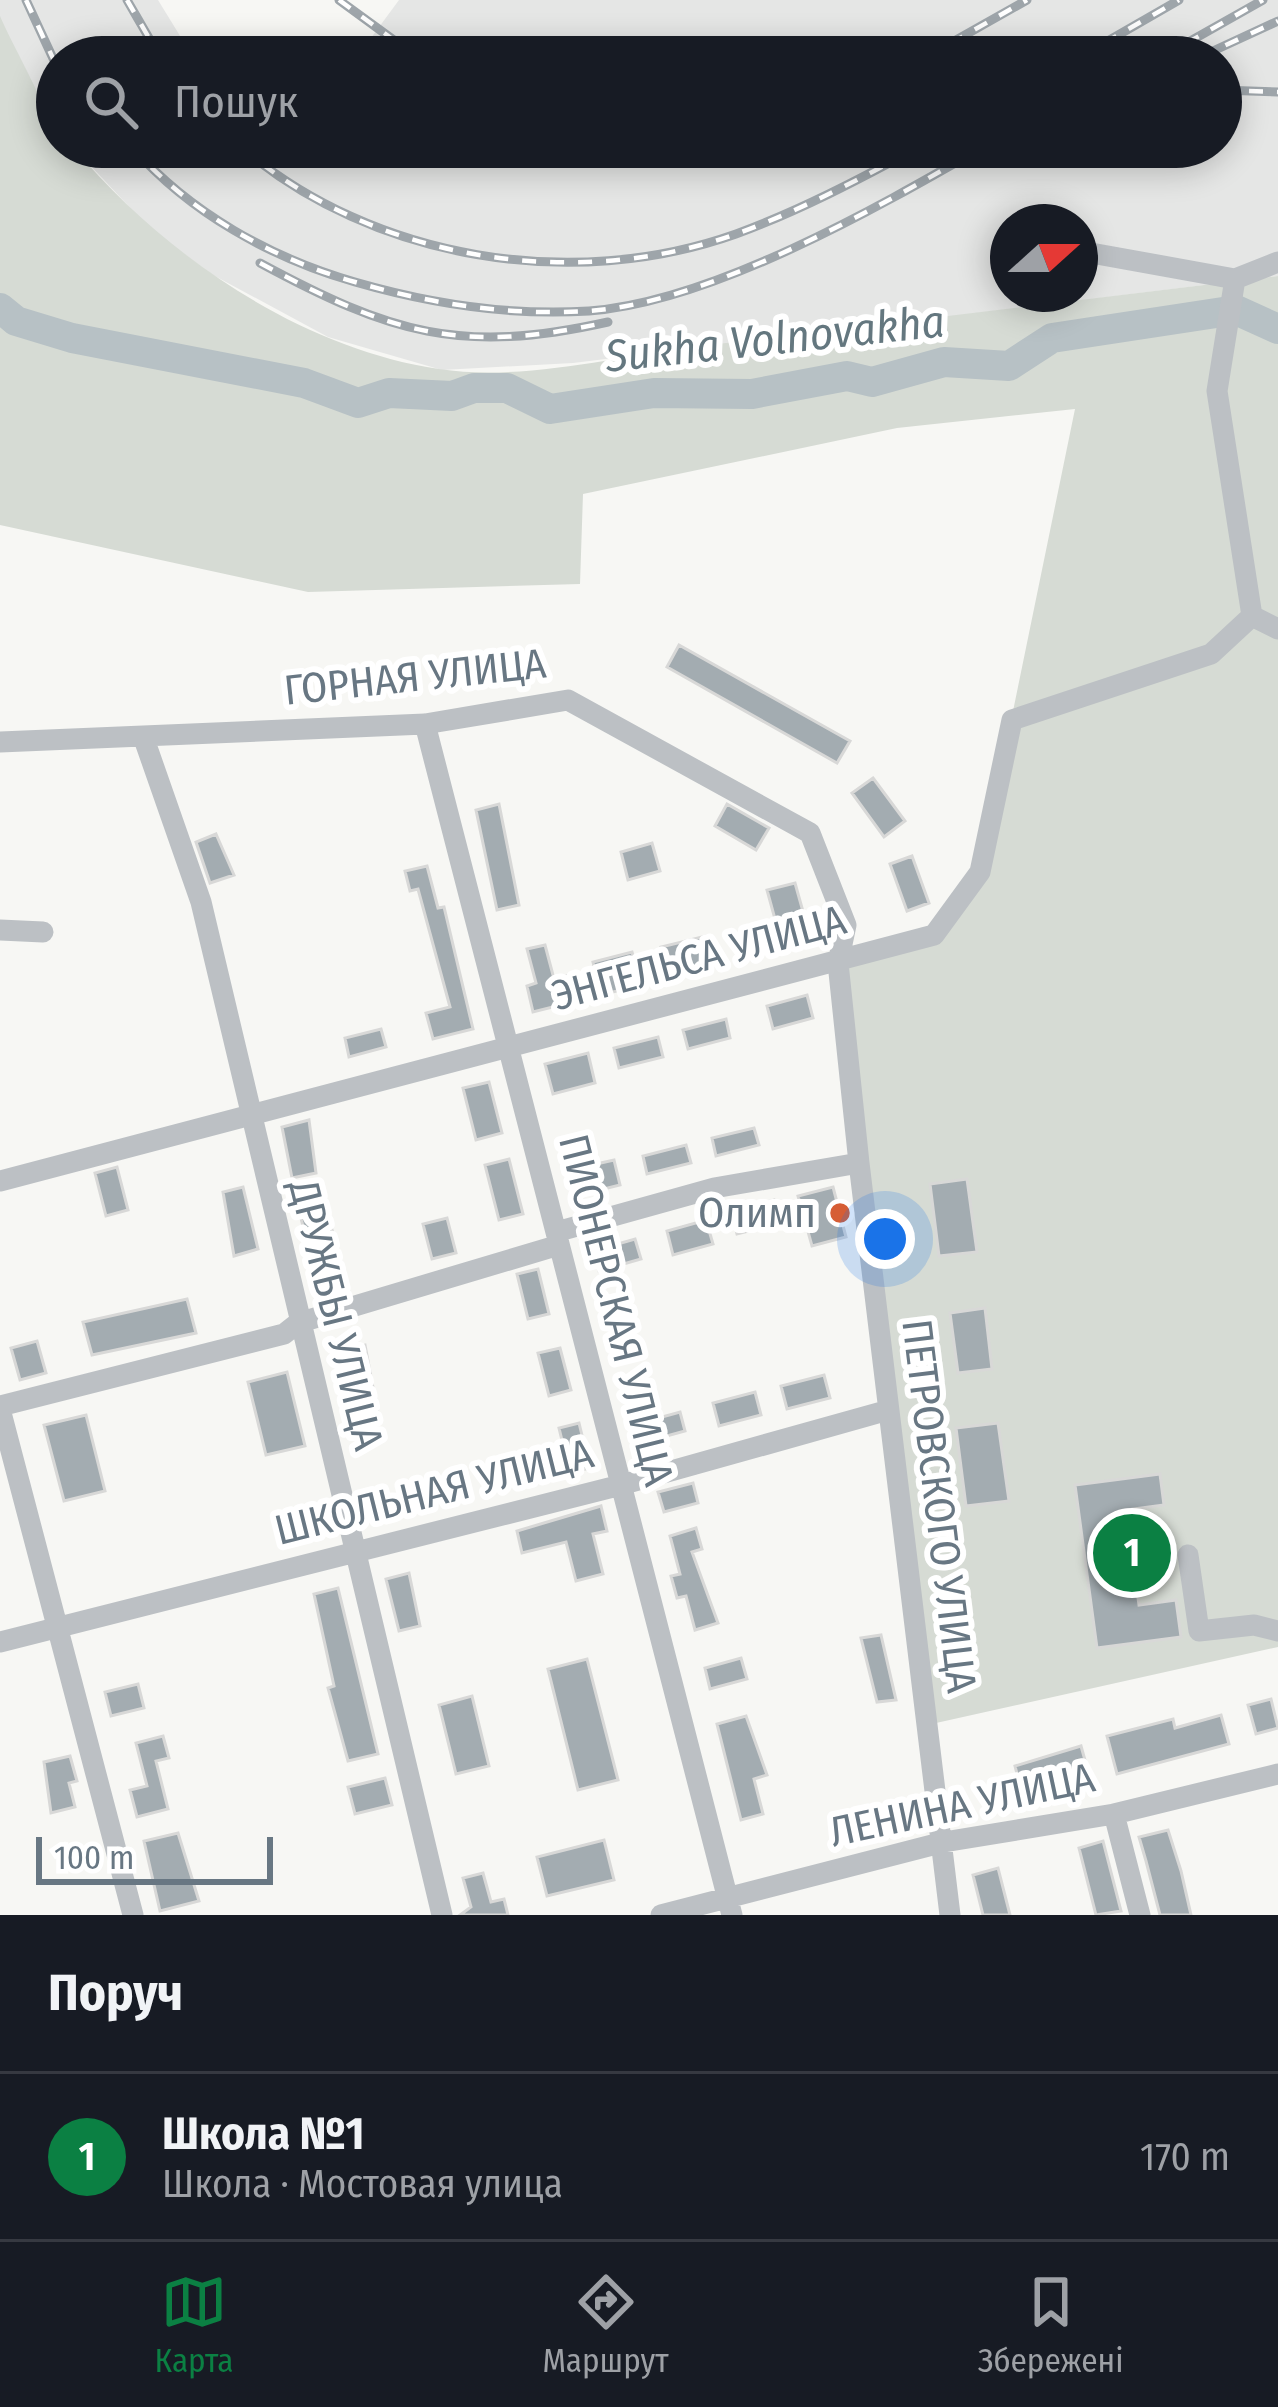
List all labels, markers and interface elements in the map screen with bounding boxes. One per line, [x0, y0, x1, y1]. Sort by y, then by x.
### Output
search box [36, 36, 1242, 168]
icon: search [78, 69, 144, 135]
text: Пошук [174, 75, 298, 129]
north arrow [990, 204, 1098, 312]
water label: Sukha Volnovakha [602, 294, 947, 384]
street label: ГОРНАЯ УЛИЦА [282, 638, 548, 716]
street label: ЭНГЕЛЬСА УЛИЦА [547, 895, 851, 1021]
street label: ПИОНЕРСКАЯ УЛИЦА [548, 1129, 684, 1491]
street label: ДРУЖБЫ УЛИЦА [278, 1174, 394, 1455]
place label: Олимп [698, 1188, 816, 1238]
marker: Олимп [827, 1200, 853, 1226]
your location [855, 1209, 915, 1269]
street label: ПЕТРОВСКОГО УЛИЦА [891, 1317, 987, 1695]
street label: ШКОЛЬНАЯ УЛИЦА [270, 1428, 598, 1556]
pin: 1 [1093, 1508, 1171, 1598]
street label: ЛЕНИНА УЛИЦА [825, 1752, 1099, 1858]
scale bar [36, 1831, 273, 1884]
text: 100 m [54, 1838, 134, 1878]
text: Поруч [48, 1962, 183, 2024]
text: Школа №1 [162, 2107, 365, 2161]
text: 1 [79, 2134, 95, 2180]
text: 170 m [1140, 2134, 1230, 2180]
text: Школа · Мостовая улица [162, 2161, 563, 2207]
tab: Карта [155, 2269, 233, 2381]
tab: Маршрут [542, 2269, 669, 2381]
tab: Збережені [978, 2269, 1123, 2381]

